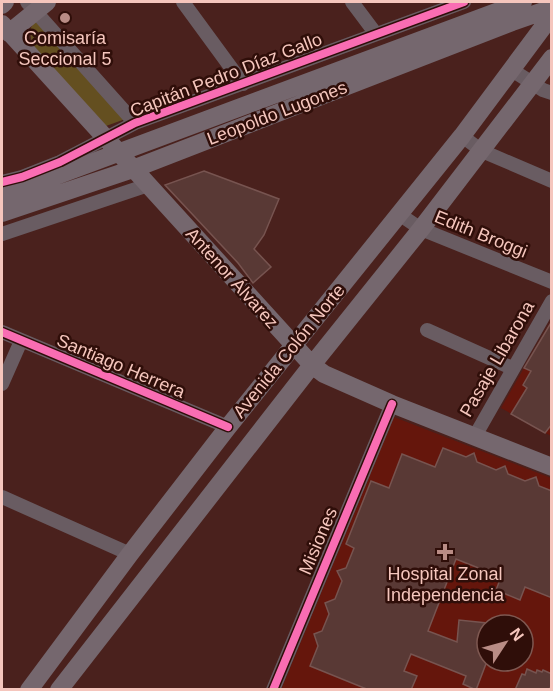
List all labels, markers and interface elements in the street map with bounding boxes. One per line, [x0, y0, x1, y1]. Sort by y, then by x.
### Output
marker: Comisaría Seccional 5 [58, 11, 72, 25]
place label: Comisaría Seccional 5 [18, 28, 112, 69]
street label: Capitán Pedro Díaz Gallo [127, 29, 325, 121]
street label: Leopoldo Lugones [204, 77, 350, 149]
street label: Edith Broggi [432, 206, 530, 262]
street label: Antenor Álvarez [182, 224, 282, 332]
street label: Avenida Colón Norte [229, 280, 349, 422]
street label: Pasaje Libarona [456, 297, 539, 420]
street label: Santiago Herrera [54, 330, 189, 402]
street label: Misiones [295, 504, 341, 578]
marker: Hospital Zonal Independencia [436, 543, 454, 561]
place label: Hospital Zonal Independencia [386, 564, 505, 605]
north arrow [475, 613, 535, 673]
text: N [506, 625, 527, 644]

